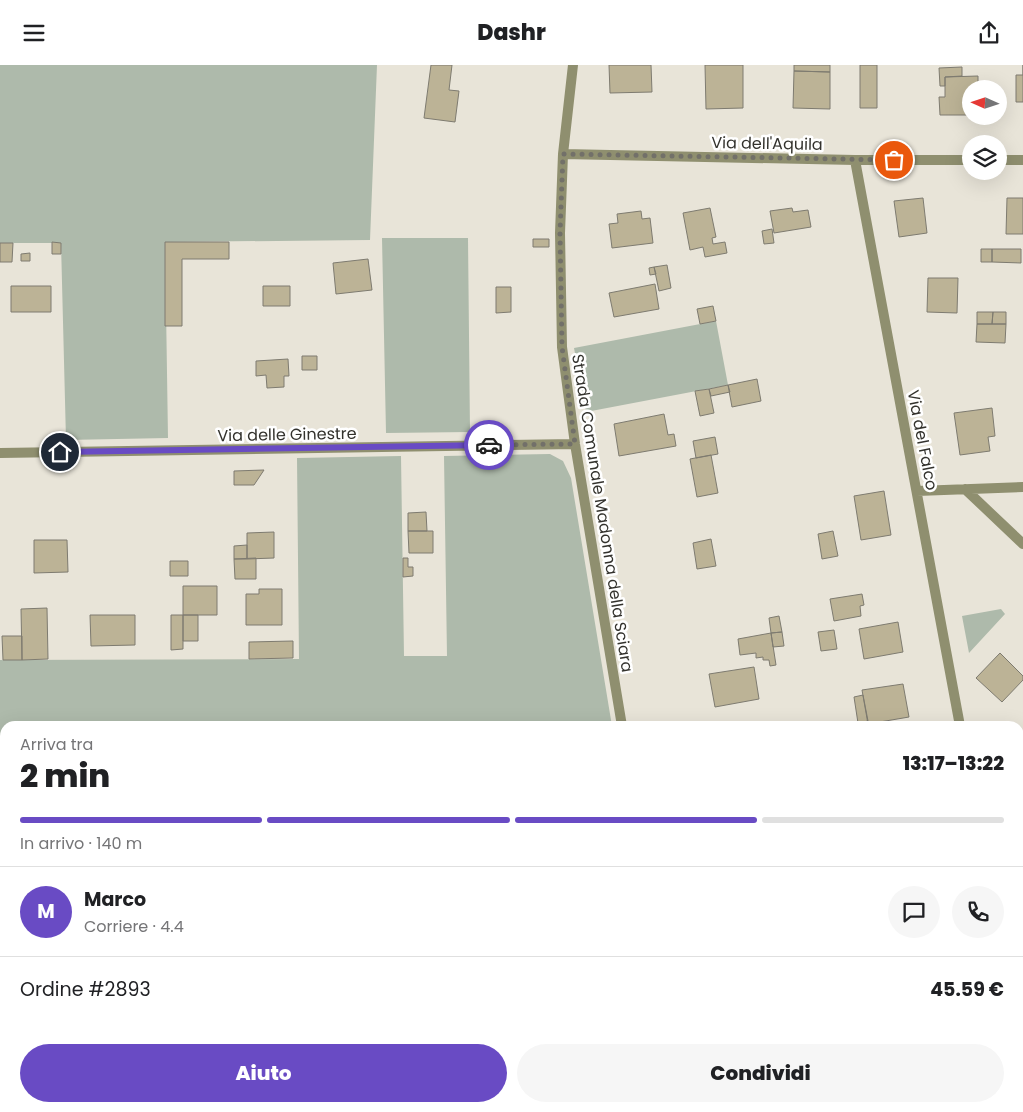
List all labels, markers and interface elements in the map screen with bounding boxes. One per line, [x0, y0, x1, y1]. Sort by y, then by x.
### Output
text: Dashr [477, 17, 546, 48]
icon: menu [20, 19, 48, 47]
icon: share [975, 19, 1003, 47]
north arrow [962, 80, 1008, 125]
map controls [962, 80, 1007, 180]
street label: Via dell'Aquila [711, 131, 823, 156]
button: layers [962, 135, 1007, 180]
pin [873, 139, 915, 181]
icon: bag [880, 146, 908, 174]
street label: Strada Comunale Madonna della Sciara [566, 352, 639, 674]
street label: Via del Falco [902, 388, 943, 492]
courier [464, 420, 514, 470]
street label: Via delle Ginestre [217, 422, 357, 447]
pin [39, 431, 81, 473]
icon: car [475, 431, 503, 459]
icon: home [46, 438, 74, 466]
text: Arriva tra [20, 733, 93, 756]
text: 13:17–13:22 [903, 750, 1004, 777]
text: 2 min [20, 753, 110, 798]
text: In arrivo · 140 m [20, 832, 142, 855]
text: Marco [84, 886, 146, 913]
button: chat [888, 886, 940, 938]
button: phone [952, 886, 1004, 938]
text: M [37, 898, 55, 925]
text: Corriere · 4.4 [84, 915, 184, 938]
text: Ordine #2893 [20, 976, 151, 1003]
text: 45.59 € [930, 976, 1004, 1003]
button: Aiuto [20, 1044, 507, 1102]
button: Condividi [517, 1044, 1004, 1102]

